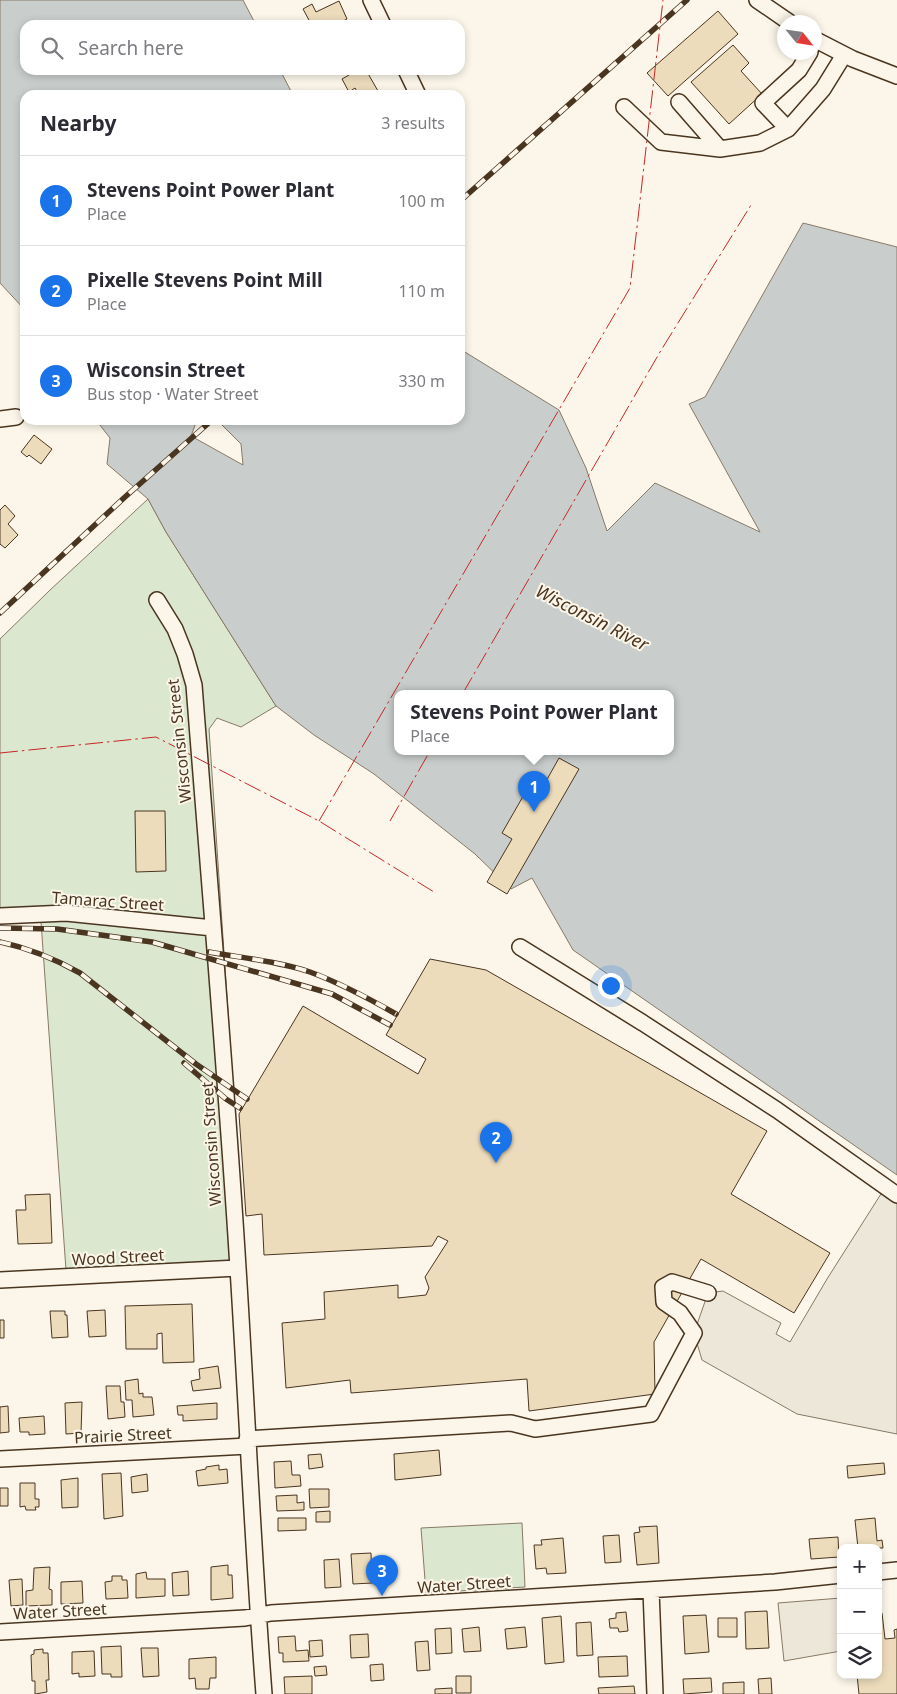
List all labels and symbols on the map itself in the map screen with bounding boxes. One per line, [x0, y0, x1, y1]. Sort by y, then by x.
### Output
north arrow [777, 15, 822, 60]
water label: Wisconsin River [532, 578, 654, 656]
street label: Wisconsin Street [162, 678, 196, 804]
pin: 1 [518, 771, 550, 812]
street label: Tamarac Street [51, 886, 165, 916]
your location [598, 973, 624, 999]
street label: Wisconsin Street [196, 1081, 226, 1207]
pin: 2 [480, 1122, 512, 1163]
street label: Wood Street [71, 1244, 165, 1270]
street label: Prairie Street [74, 1421, 173, 1449]
pin: 3 [366, 1555, 398, 1596]
street label: Water Street [416, 1570, 512, 1598]
street label: Water Street [13, 1598, 108, 1624]

